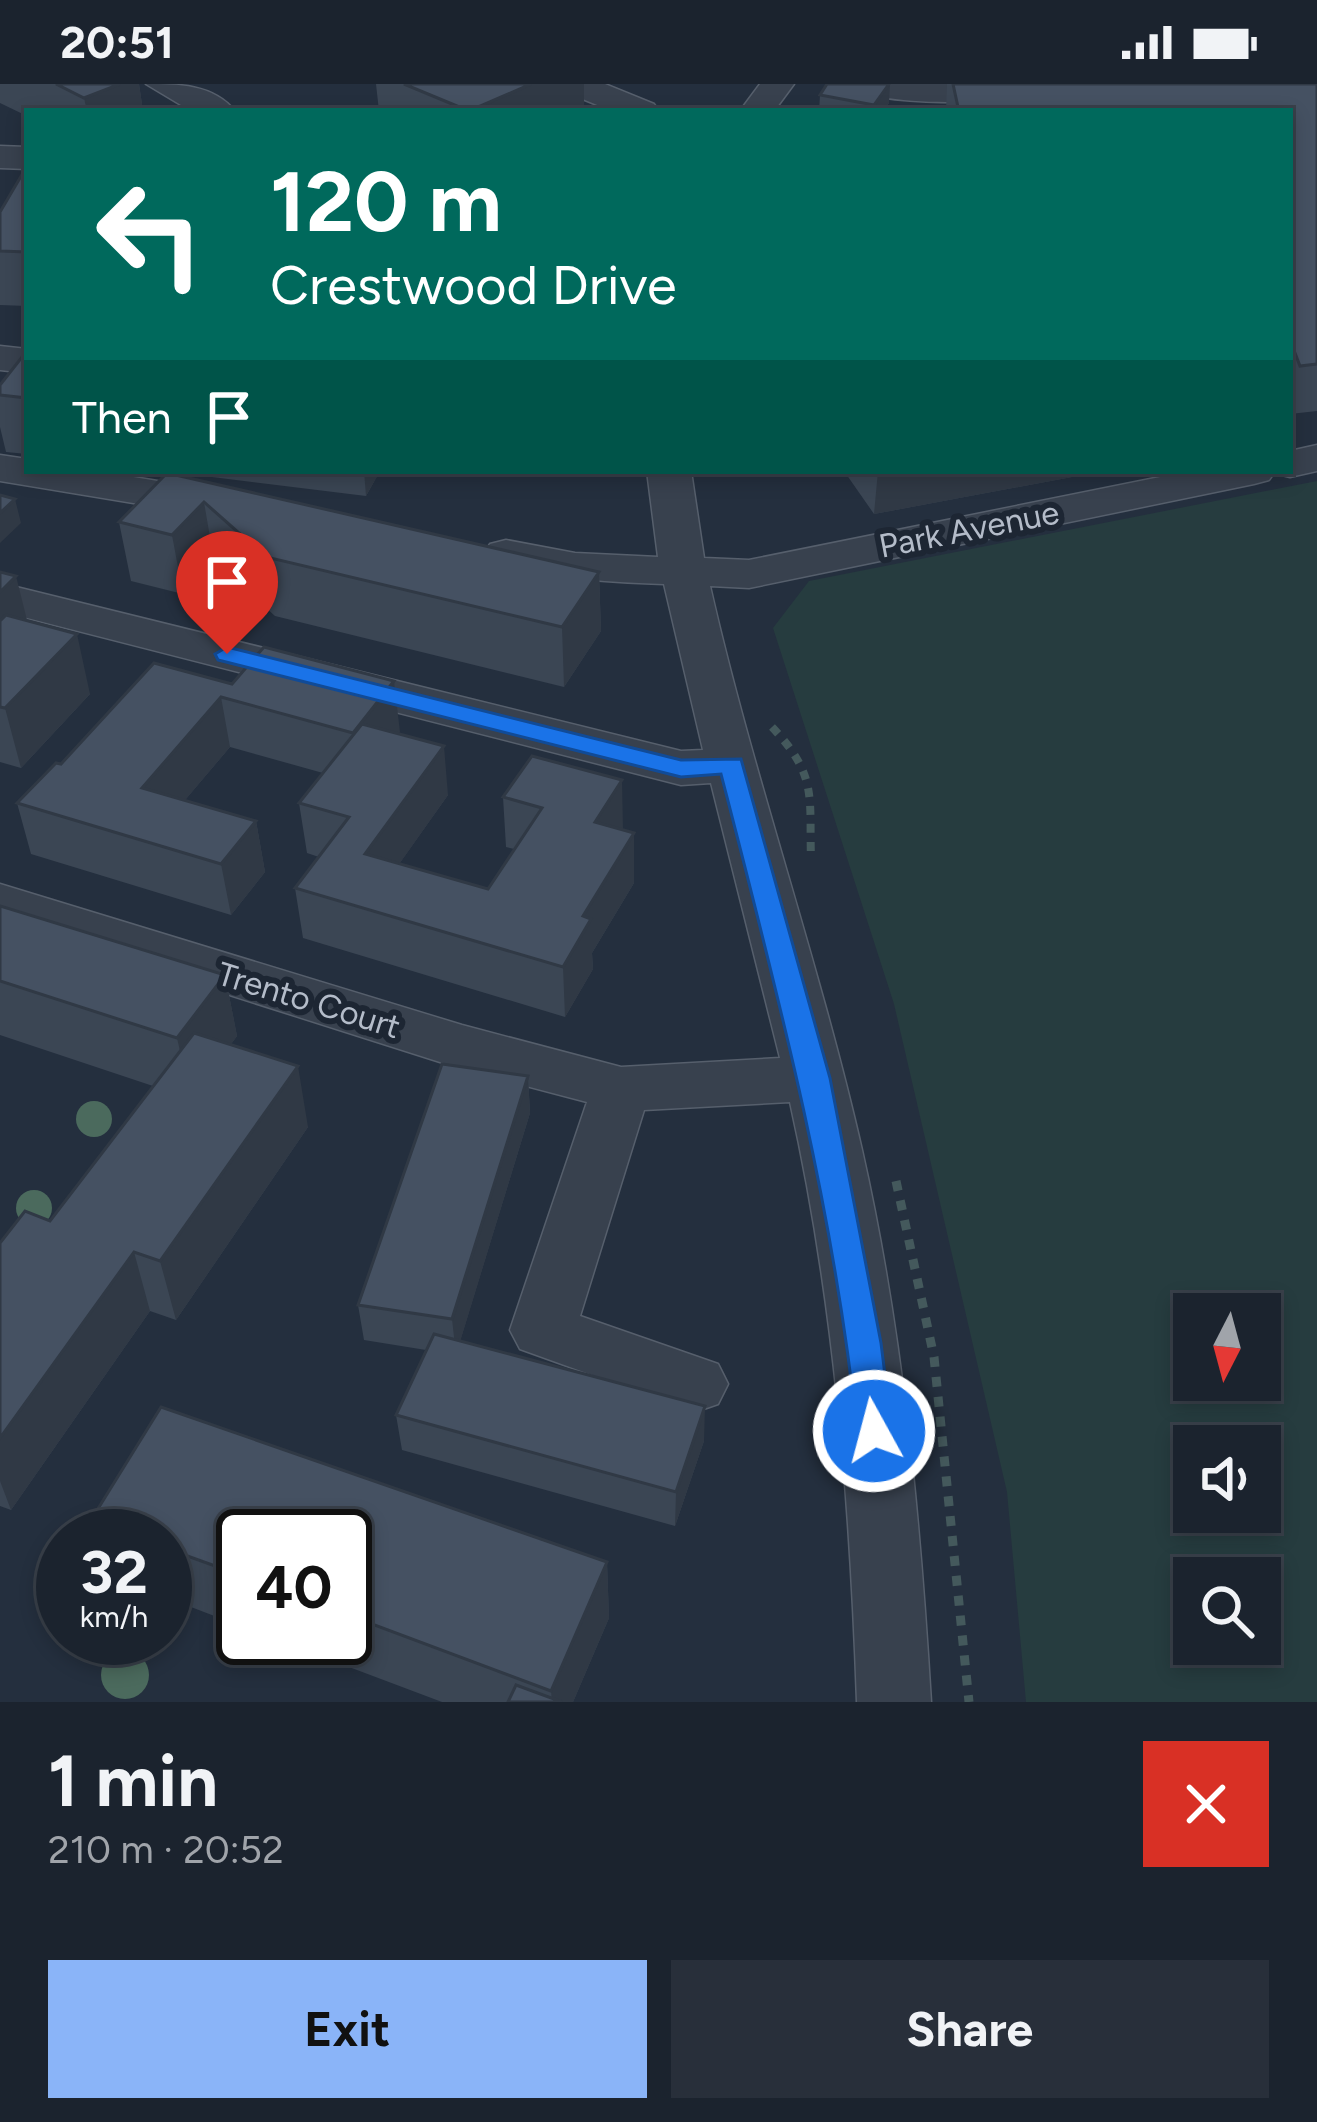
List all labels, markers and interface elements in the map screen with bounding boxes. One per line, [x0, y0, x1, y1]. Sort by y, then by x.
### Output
text: 20:51 [60, 15, 174, 69]
text: 120 m [270, 151, 502, 252]
icon: left [72, 156, 228, 312]
text: Crestwood Drive [270, 253, 676, 318]
icon: arrive [196, 384, 262, 450]
text: Then [72, 390, 172, 444]
street label: Park Avenue [876, 492, 1062, 566]
pin [176, 531, 278, 654]
icon: arrive [194, 549, 260, 615]
street label: Trento Court [213, 954, 405, 1046]
north arrow [1173, 1293, 1281, 1401]
map controls [1173, 1293, 1281, 1665]
position arrow [811, 1368, 937, 1494]
button: sound [1173, 1425, 1281, 1533]
speed limit sign: 40 [216, 1509, 372, 1665]
text: 32 [80, 1536, 148, 1608]
button: search [1173, 1557, 1281, 1665]
text: km/h [80, 1598, 148, 1635]
text: 1 min [48, 1738, 218, 1824]
button: close [1143, 1741, 1269, 1867]
text: 210 m · 20:52 [48, 1826, 284, 1873]
button: Exit [48, 1960, 647, 2098]
button: Share [671, 1960, 1269, 2098]

